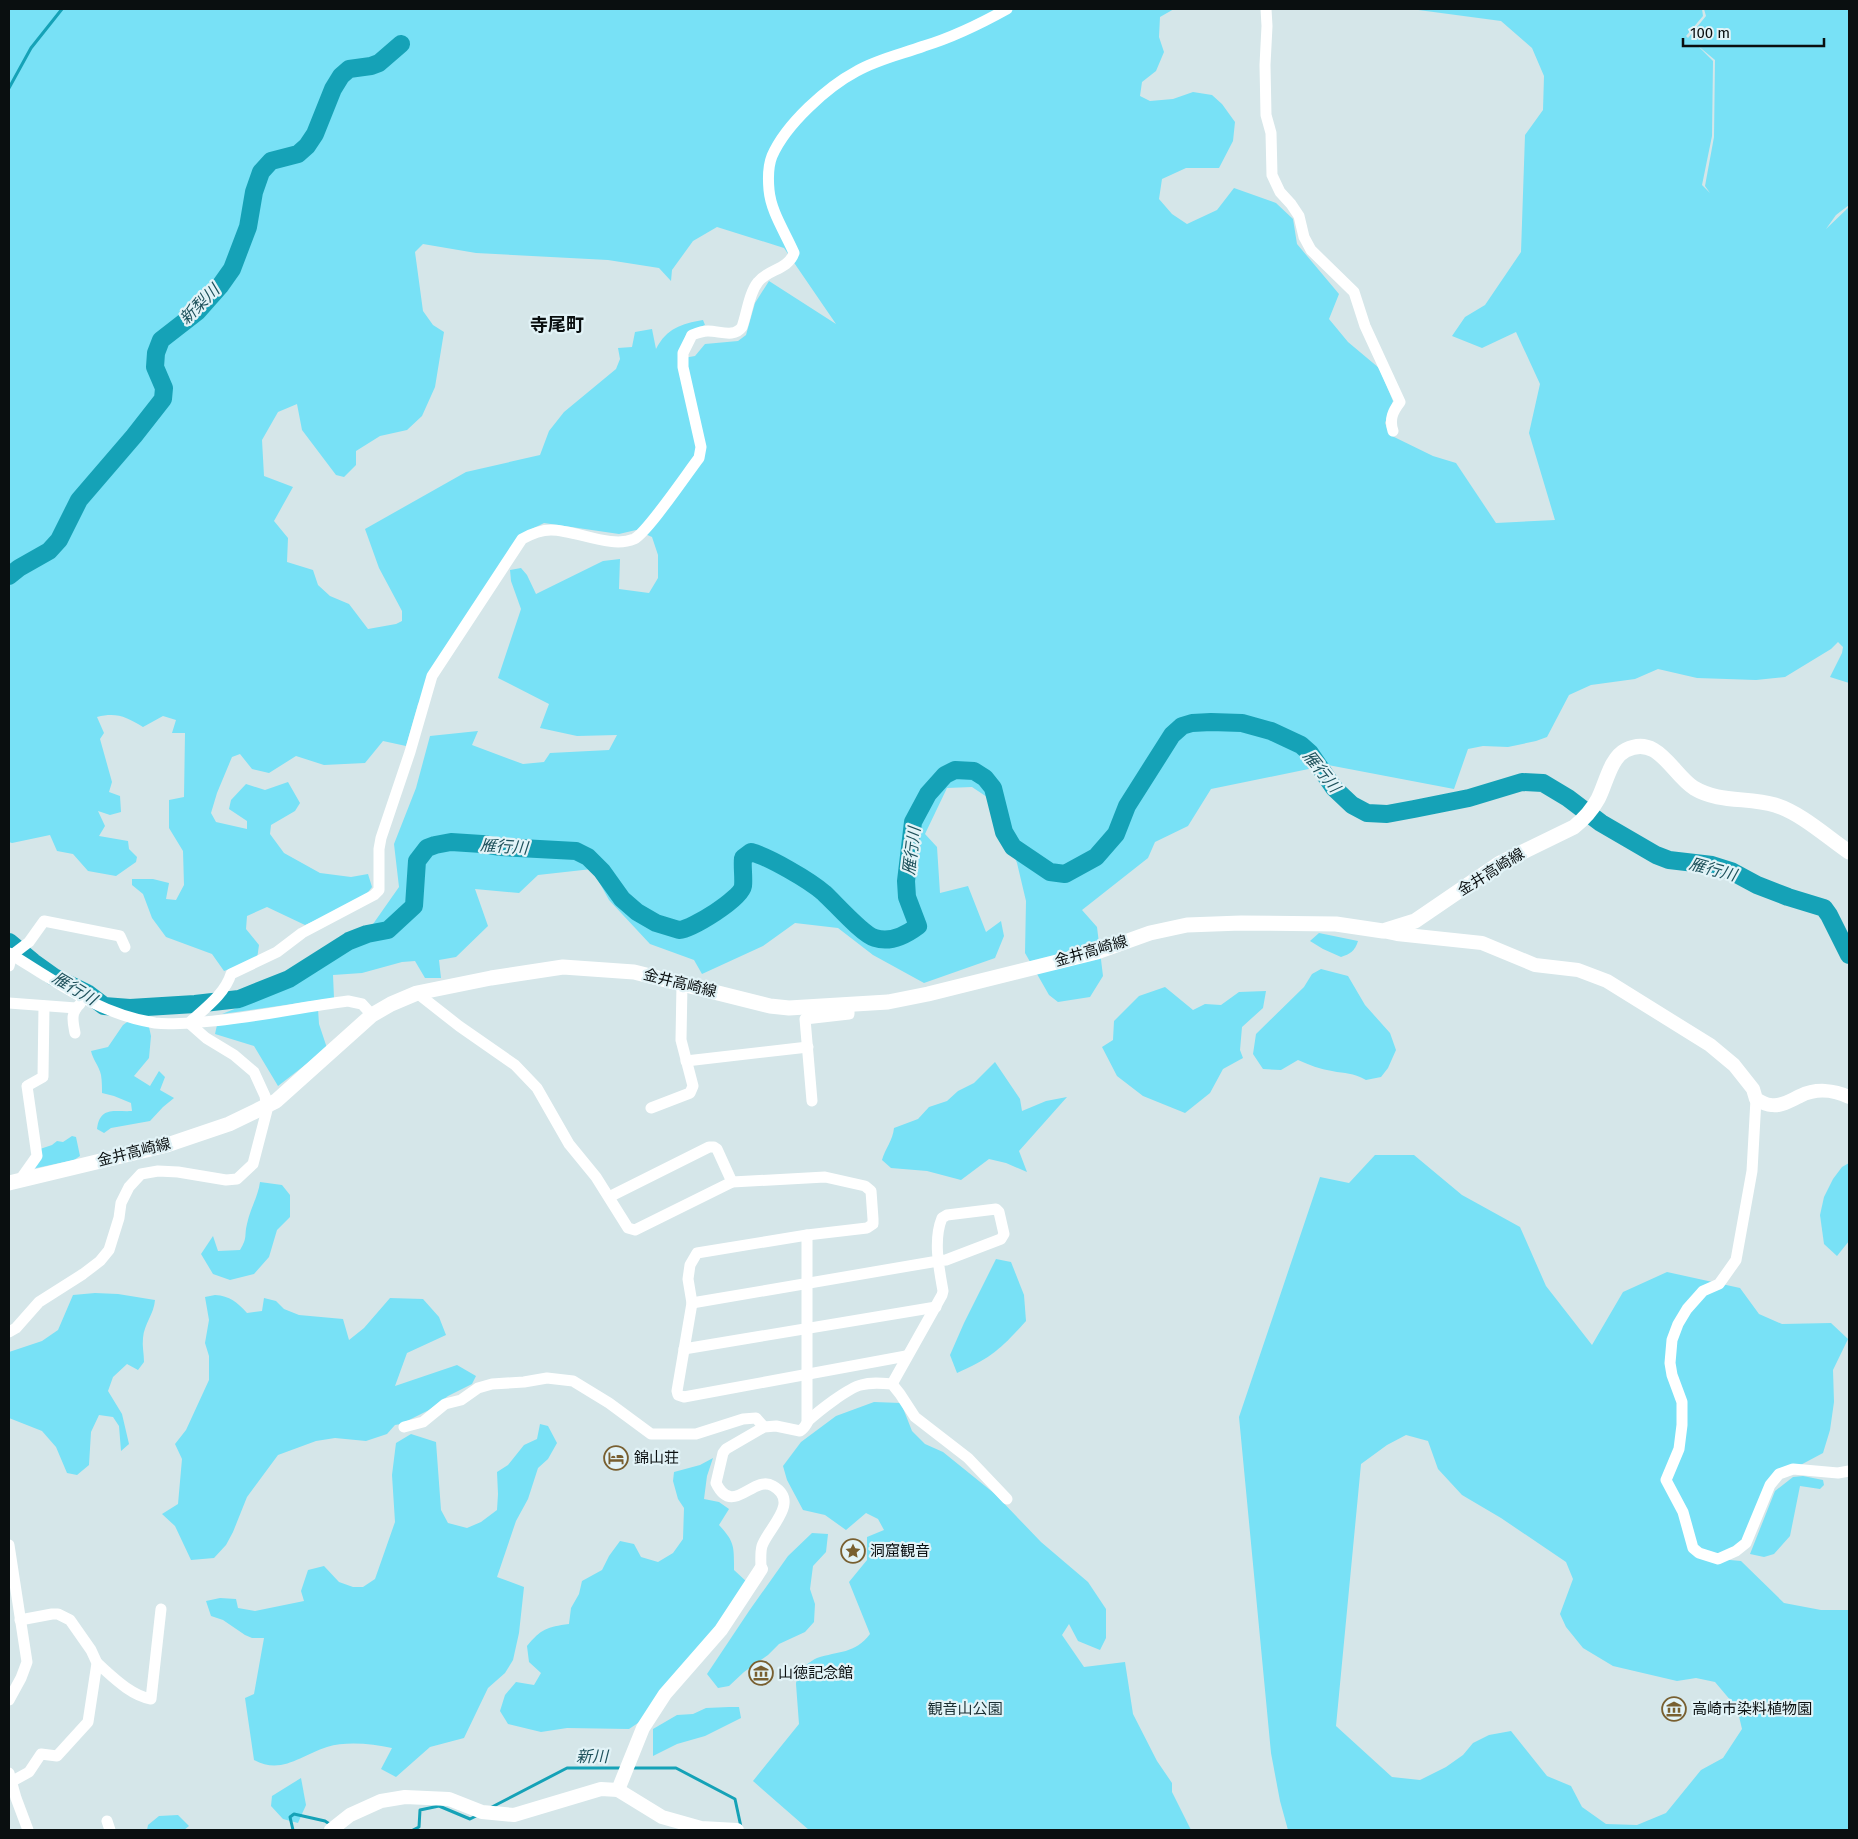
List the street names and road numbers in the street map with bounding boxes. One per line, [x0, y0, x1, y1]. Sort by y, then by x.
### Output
street label: 金井高崎線 [1454, 844, 1528, 900]
street label: 金井高崎線 [1052, 932, 1130, 970]
street label: 金井高崎線 [641, 965, 719, 1001]
street label: 金井高崎線 [95, 1134, 173, 1170]

